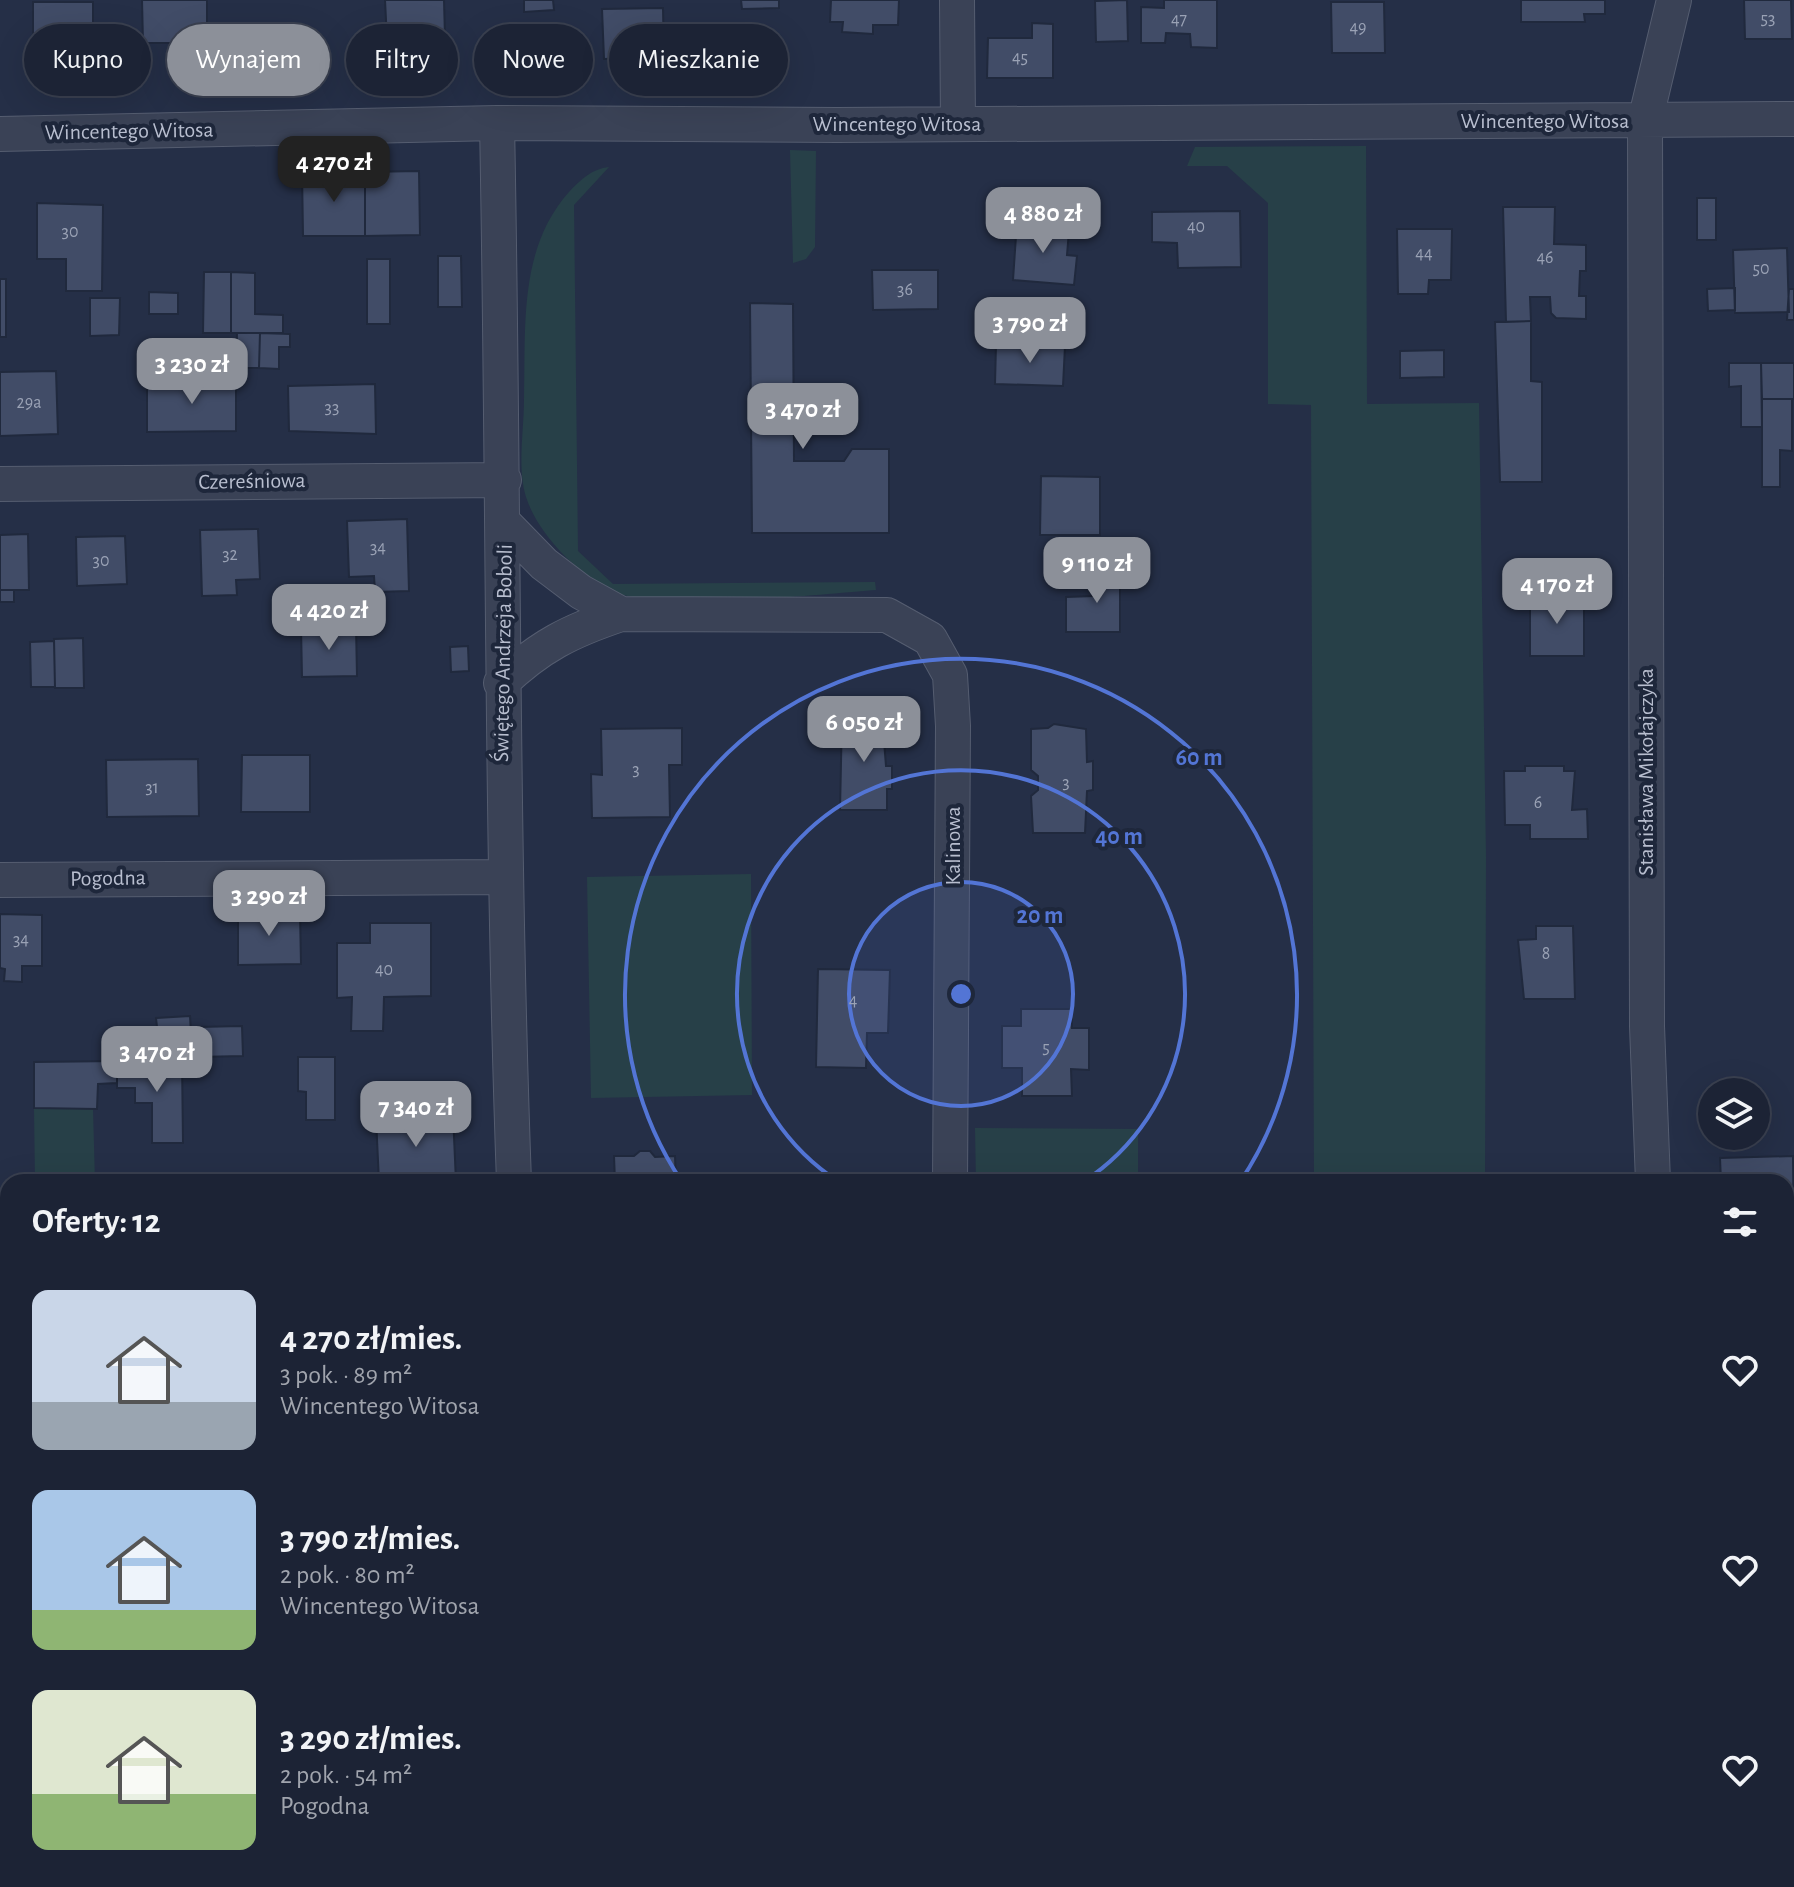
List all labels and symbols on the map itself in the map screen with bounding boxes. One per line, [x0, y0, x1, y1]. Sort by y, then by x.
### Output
house number: 53 [1761, 10, 1775, 28]
house number: 47 [1171, 11, 1187, 29]
house number: 49 [1349, 19, 1367, 37]
house number: 45 [1012, 49, 1028, 67]
street label: Wincentego Witosa [1461, 110, 1629, 132]
street label: Wincentego Witosa [813, 113, 981, 135]
street label: Wincentego Witosa [44, 119, 214, 143]
pin: 4 270 zł [251, 136, 417, 204]
pin: 4 880 zł [960, 187, 1126, 255]
house number: 40 [1187, 218, 1205, 236]
house number: 30 [62, 223, 78, 241]
house number: 44 [1415, 245, 1433, 263]
house number: 46 [1536, 249, 1554, 267]
house number: 50 [1752, 260, 1770, 278]
house number: 36 [897, 281, 913, 299]
pin: 3 790 zł [947, 297, 1113, 365]
pin: 3 230 zł [109, 338, 275, 406]
pin: 3 470 zł [720, 383, 886, 451]
house number: 29a [17, 394, 41, 412]
house number: 33 [325, 399, 339, 417]
street label: Czereśniowa [198, 469, 306, 493]
pin: 9 110 zł [1014, 537, 1180, 605]
house number: 34 [370, 539, 386, 557]
street label: Świętego Andrzeja Boboli [488, 544, 516, 762]
house number: 32 [222, 546, 238, 564]
house number: 30 [93, 552, 109, 570]
pin: 4 170 zł [1474, 558, 1640, 626]
pin: 4 420 zł [246, 584, 412, 652]
street label: Stanisława Mikołajczyka [1635, 668, 1657, 876]
pin: 6 050 zł [781, 696, 947, 764]
text: 60 m [1175, 746, 1223, 770]
house number: 3 [632, 761, 640, 779]
house number: 3 [1062, 774, 1070, 792]
house number: 31 [145, 779, 159, 797]
house number: 6 [1534, 794, 1542, 812]
street label: Kalinowa [942, 806, 964, 886]
text: 40 m [1095, 825, 1143, 849]
street label: Pogodna [70, 866, 146, 890]
pin: 3 290 zł [186, 870, 352, 938]
text: 20 m [1017, 904, 1063, 928]
house number: 34 [13, 931, 29, 949]
house number: 8 [1542, 945, 1550, 963]
house number: 40 [375, 961, 393, 979]
centre of rings [947, 980, 975, 1008]
house number: 4 [849, 992, 858, 1010]
pin: 3 470 zł [74, 1026, 240, 1094]
house number: 5 [1042, 1039, 1050, 1057]
pin: 7 340 zł [333, 1081, 499, 1149]

